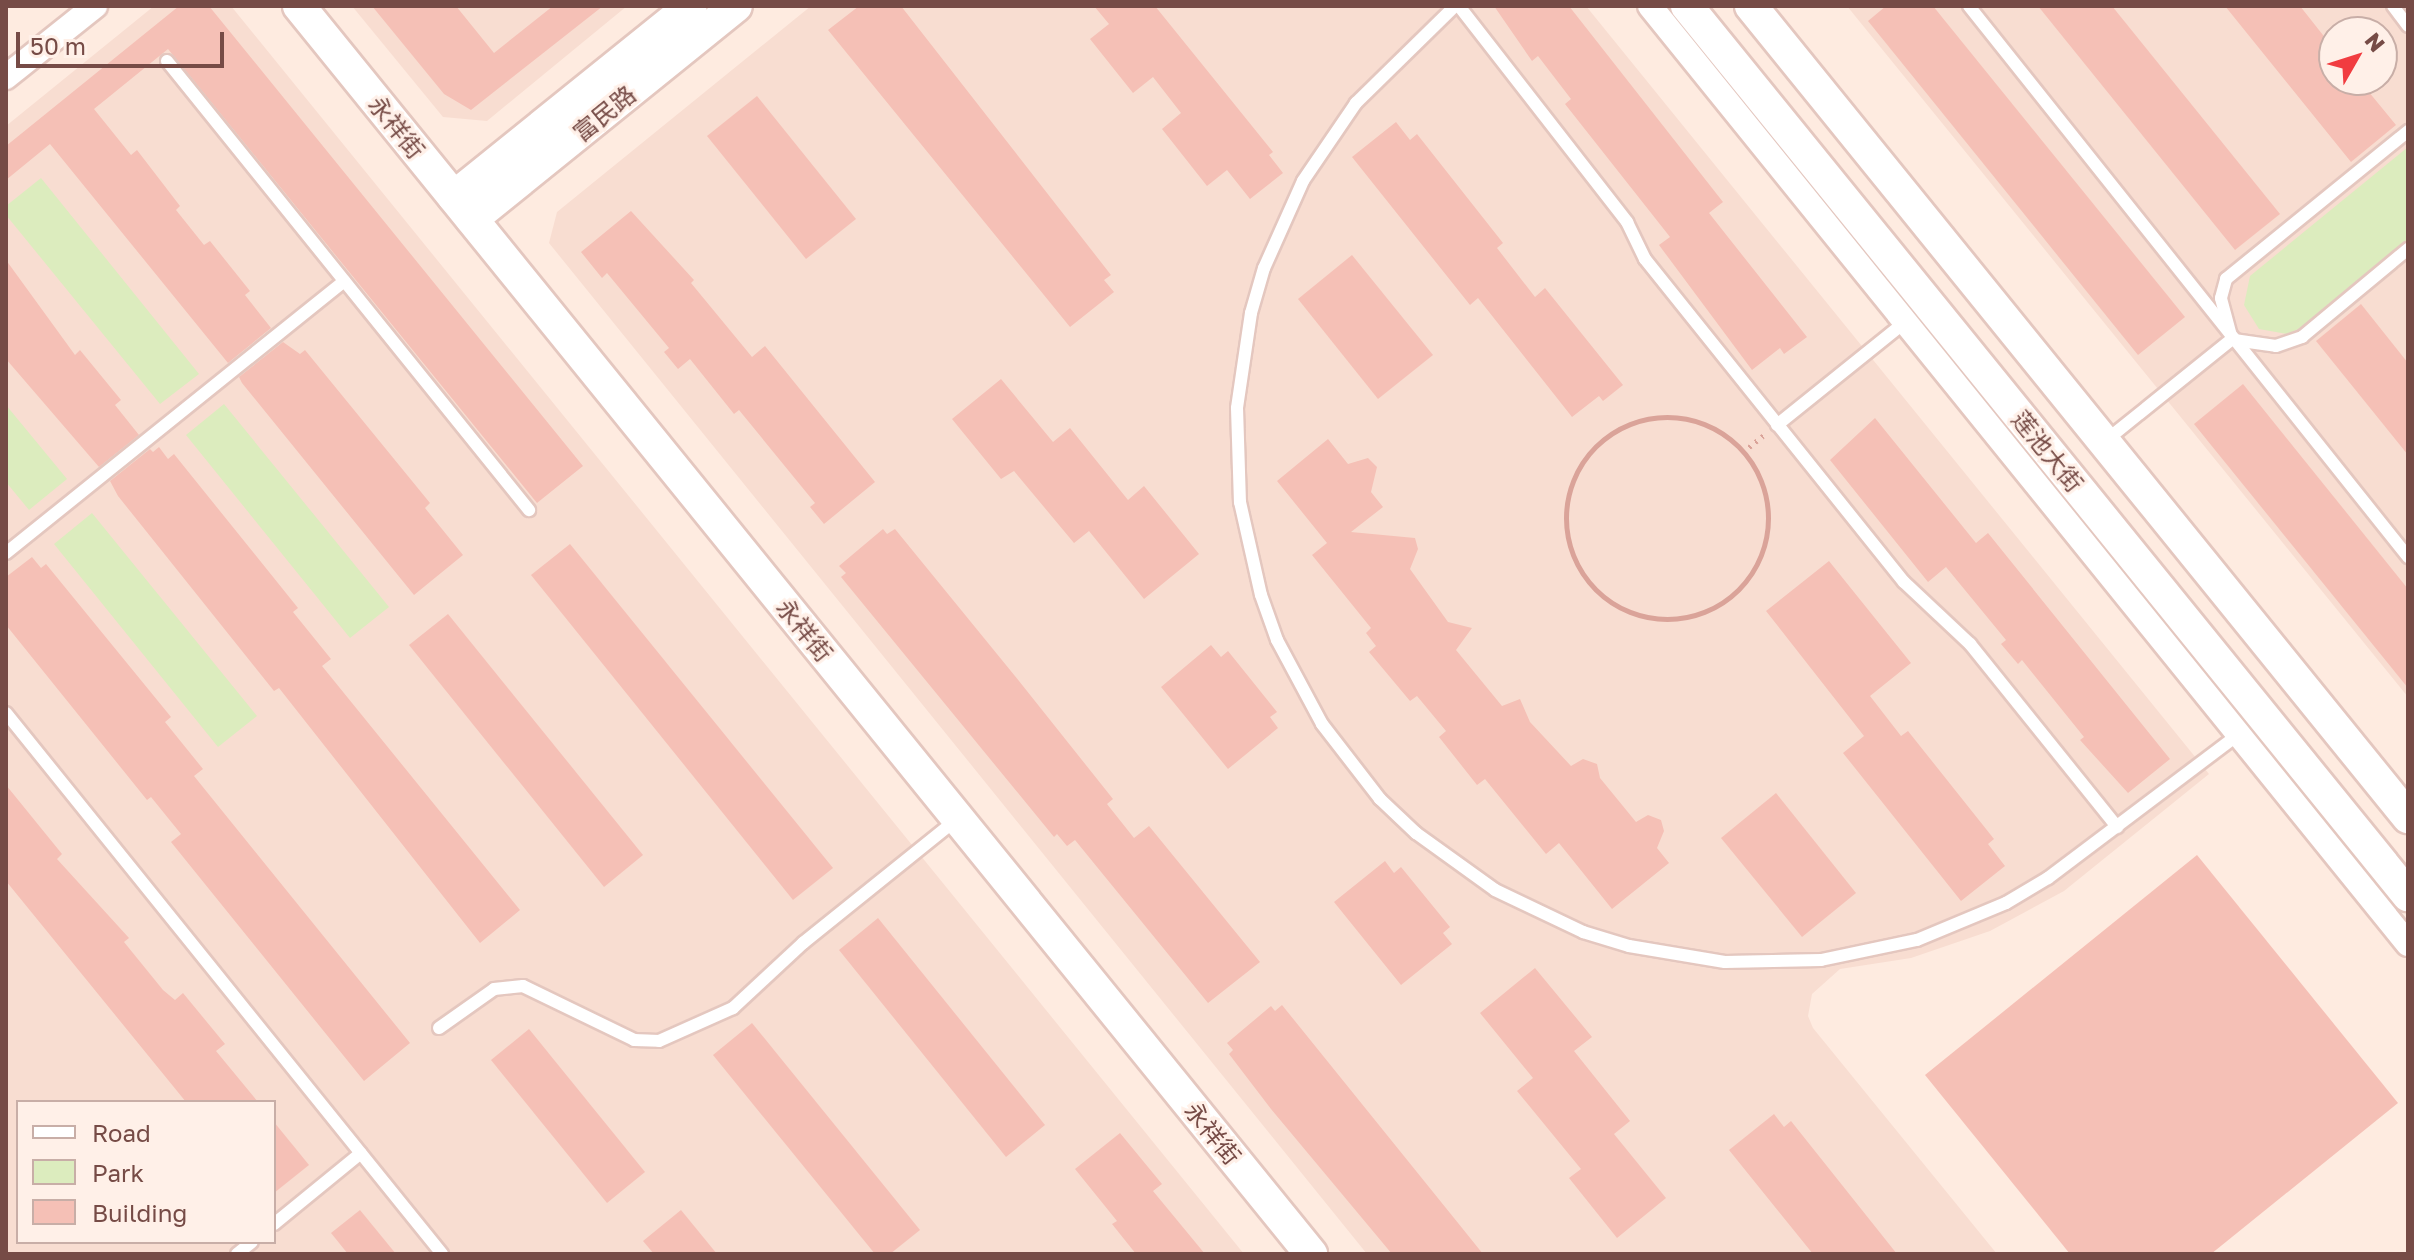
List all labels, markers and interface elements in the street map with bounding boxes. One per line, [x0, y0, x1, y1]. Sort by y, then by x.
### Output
scale bar [20, 16, 228, 66]
north arrow [2318, 16, 2398, 96]
text: N [2360, 27, 2391, 57]
text: 50 m [30, 31, 86, 60]
street label: 富民路 [567, 79, 641, 147]
street label: 永祥街 [363, 90, 431, 164]
street label: 莲池大街 [2007, 405, 2089, 497]
street label: 永祥街 [771, 593, 839, 667]
street label: 永祥街 [1179, 1096, 1247, 1170]
legend [16, 1100, 276, 1244]
text: Road [92, 1118, 151, 1147]
text: Park [92, 1158, 144, 1187]
text: Building [92, 1198, 187, 1227]

